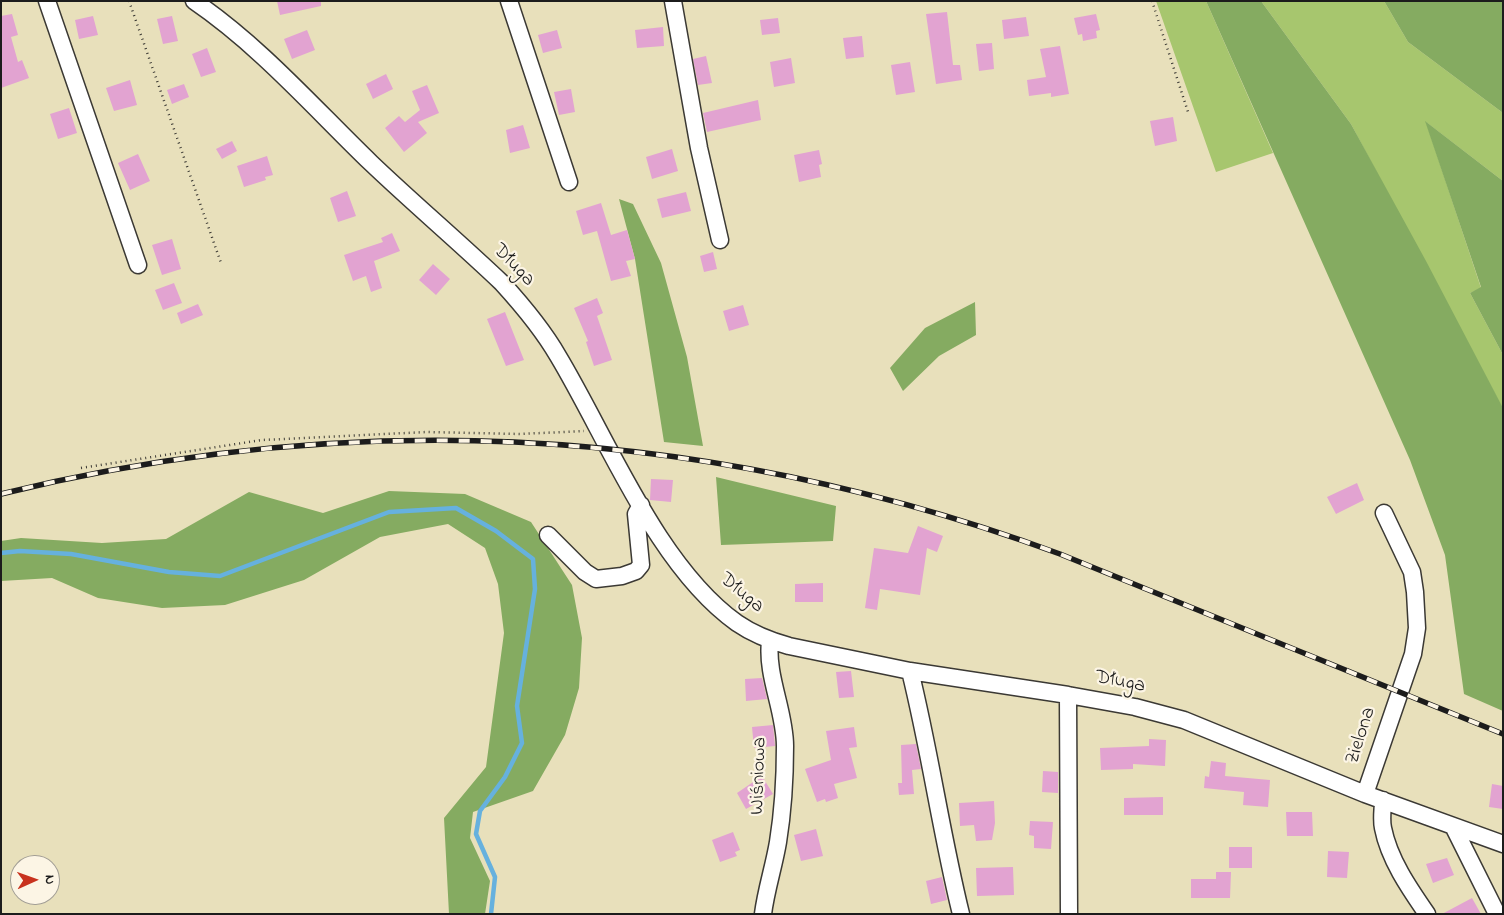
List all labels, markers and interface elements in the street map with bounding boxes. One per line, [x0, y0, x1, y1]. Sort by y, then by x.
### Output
street label: Długa [487, 240, 539, 292]
street label: Długa [714, 569, 768, 619]
street label: Długa [1093, 666, 1147, 700]
street label: Zielona [1342, 705, 1382, 767]
street label: Wiśniowa [747, 737, 773, 815]
north arrow [10, 855, 60, 905]
text: N [39, 874, 60, 885]

